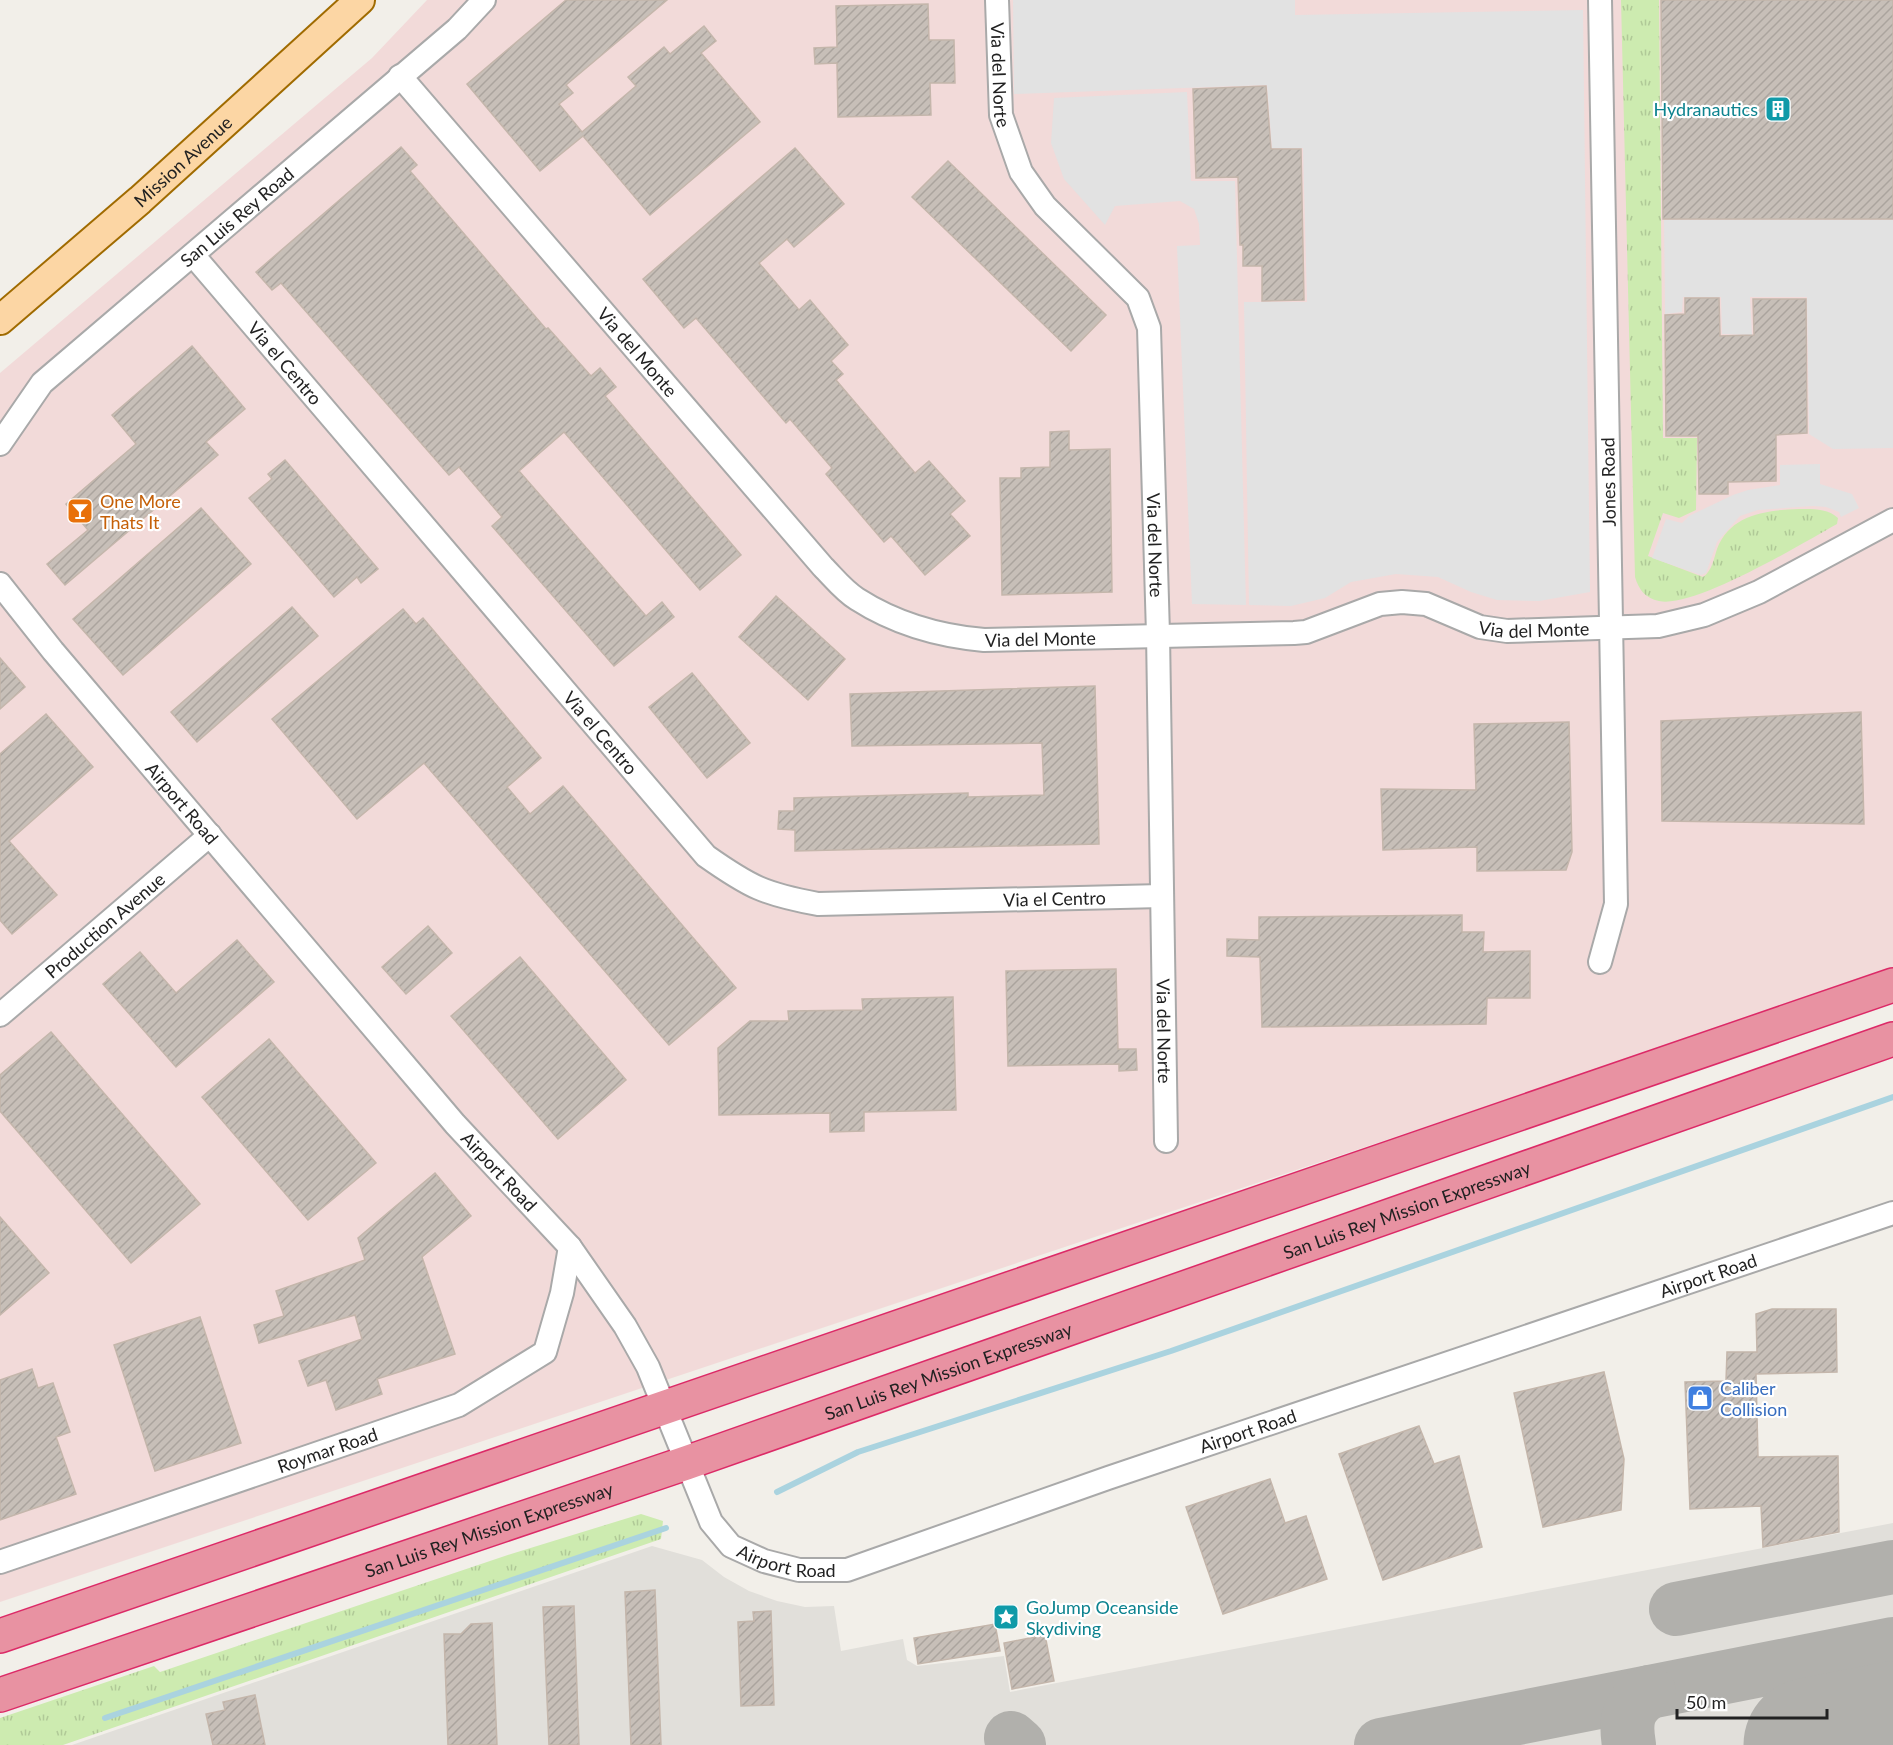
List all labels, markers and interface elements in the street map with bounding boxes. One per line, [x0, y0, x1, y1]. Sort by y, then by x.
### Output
street label: Via del Norte [987, 22, 1015, 130]
building icon: Hydranautics [1763, 94, 1793, 124]
place label: Hydranautics [1654, 98, 1758, 120]
street label: Mission Avenue [129, 111, 236, 211]
street label: San Luis Rey Road [175, 162, 298, 271]
street label: Via del Monte [593, 303, 682, 401]
street label: Via el Centro [244, 317, 327, 409]
street label: Jones Road [1596, 437, 1620, 527]
place label: One More Thats It [100, 490, 181, 533]
street label: Via del Norte [1143, 492, 1168, 598]
bar icon: One More Thats It [65, 496, 95, 526]
street label: Via del Monte [1477, 616, 1590, 642]
street label: Via del Monte [985, 626, 1096, 651]
street label: Via el Centro [559, 686, 642, 779]
street label: Airport Road [141, 757, 223, 849]
street label: Production Avenue [40, 868, 169, 983]
street label: Via el Centro [1003, 886, 1106, 911]
street label: Via del Norte [1152, 978, 1176, 1083]
street label: Airport Road [457, 1127, 542, 1216]
street label: San Luis Rey Mission Expressway [1280, 1156, 1534, 1263]
street label: Airport Road [1657, 1249, 1760, 1302]
street label: San Luis Rey Mission Expressway [821, 1317, 1075, 1425]
place label: Caliber Collision [1720, 1377, 1787, 1420]
shop icon: Caliber Collision [1685, 1383, 1715, 1413]
street label: Airport Road [1196, 1404, 1299, 1457]
street label: Roymar Road [274, 1423, 380, 1477]
street label: San Luis Rey Mission Expressway [362, 1477, 616, 1582]
street label: Airport Road [734, 1539, 836, 1581]
place label: GoJump Oceanside Skydiving [1026, 1596, 1179, 1639]
place icon: GoJump Oceanside Skydiving [991, 1602, 1021, 1632]
scale bar [1677, 1682, 1827, 1720]
text: 50 m [1686, 1691, 1726, 1713]

